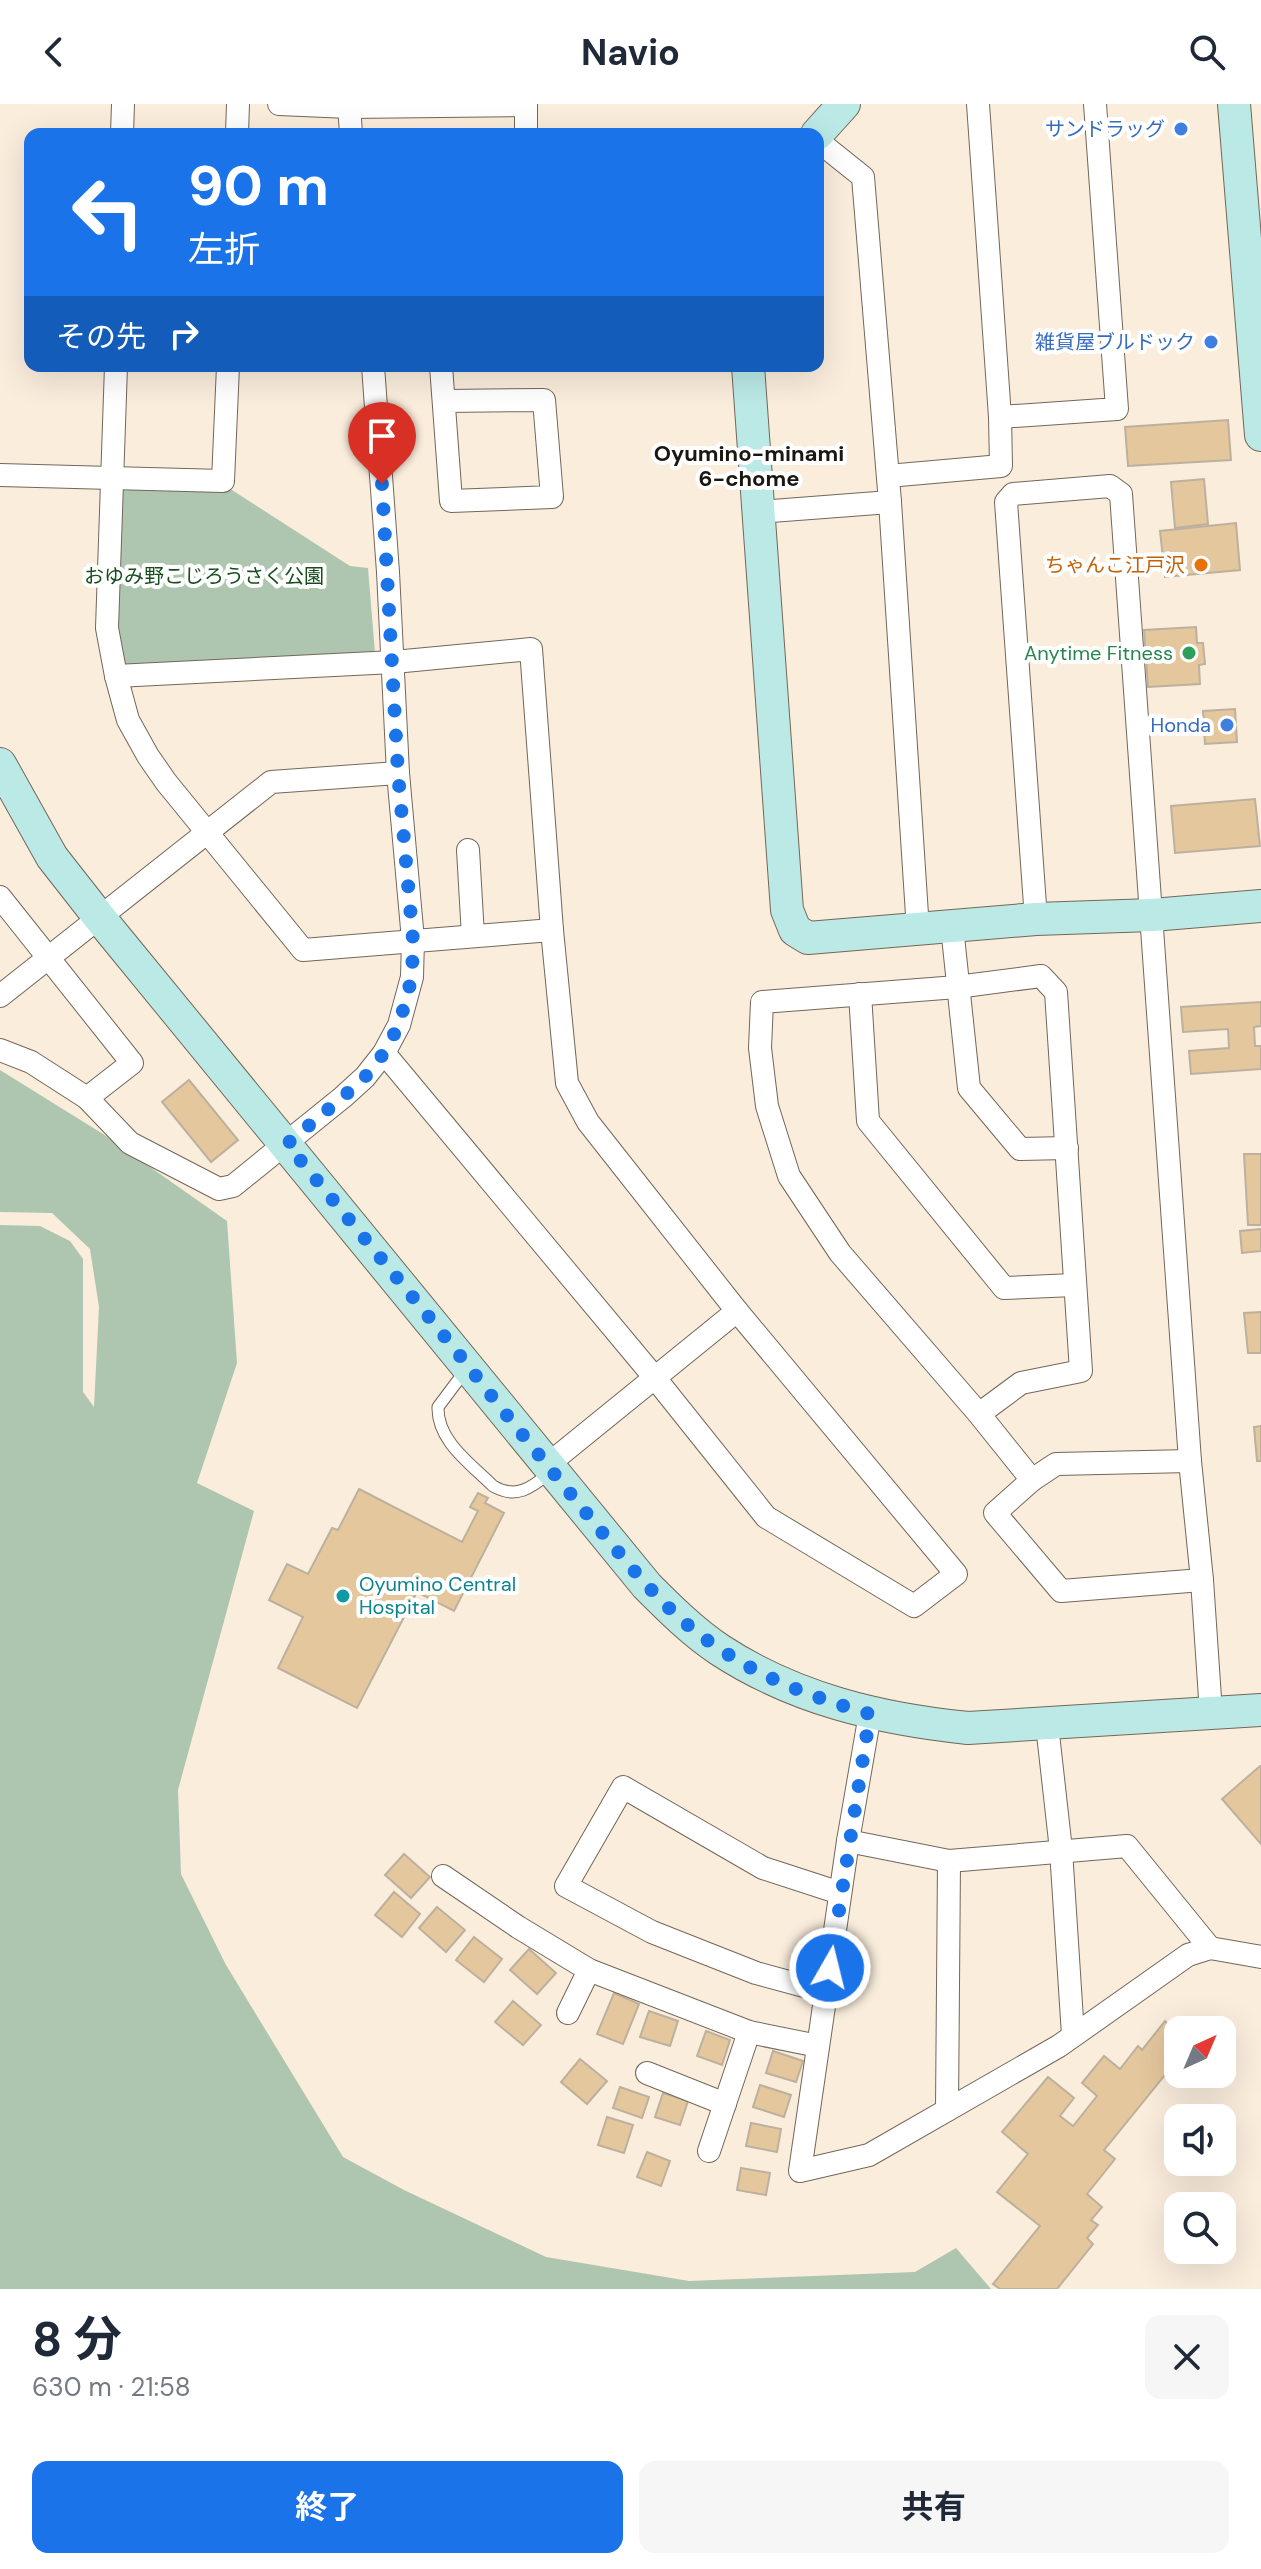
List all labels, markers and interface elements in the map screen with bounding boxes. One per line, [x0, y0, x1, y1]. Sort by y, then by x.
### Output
text: Navio [581, 29, 680, 76]
icon: back [32, 30, 76, 74]
icon: search [1185, 30, 1229, 74]
place label: サンドラッグ [1045, 116, 1165, 142]
marker: サンドラッグ [1172, 120, 1190, 138]
text: 90 m [188, 149, 329, 222]
icon: left [56, 160, 160, 264]
text: 左折 [188, 226, 260, 273]
icon: right [162, 312, 206, 356]
text: その先 [56, 317, 146, 356]
place label: 雑貨屋ブルドック [1035, 329, 1195, 355]
marker: 雑貨屋ブルドック [1202, 333, 1220, 351]
pin [348, 402, 416, 484]
icon: arrive [360, 414, 404, 458]
district label: Oyumino-minami 6-chome [654, 439, 844, 493]
place label: ちゃんこ江戸沢 [1045, 552, 1185, 578]
marker: ちゃんこ江戸沢 [1192, 556, 1210, 574]
park label: おゆみ野こじろうさく公園 [84, 563, 324, 589]
place label: Anytime Fitness [1024, 640, 1173, 666]
marker: Anytime Fitness [1180, 644, 1198, 662]
place label: Honda [1151, 712, 1211, 738]
marker: Honda [1218, 716, 1236, 734]
place label: Oyumino Central Hospital [359, 1571, 516, 1620]
marker: Oyumino Central Hospital [334, 1587, 352, 1605]
position arrow [788, 1926, 872, 2010]
north arrow [1164, 2016, 1236, 2088]
map controls [1164, 2016, 1236, 2264]
button: sound [1164, 2104, 1236, 2176]
button: search [1164, 2192, 1236, 2264]
text: 8 分 [32, 2308, 122, 2371]
button: close [1145, 2315, 1229, 2399]
text: 630 m · 21:58 [32, 2370, 191, 2404]
button: 終了 [32, 2461, 623, 2553]
button: 共有 [639, 2461, 1229, 2553]

